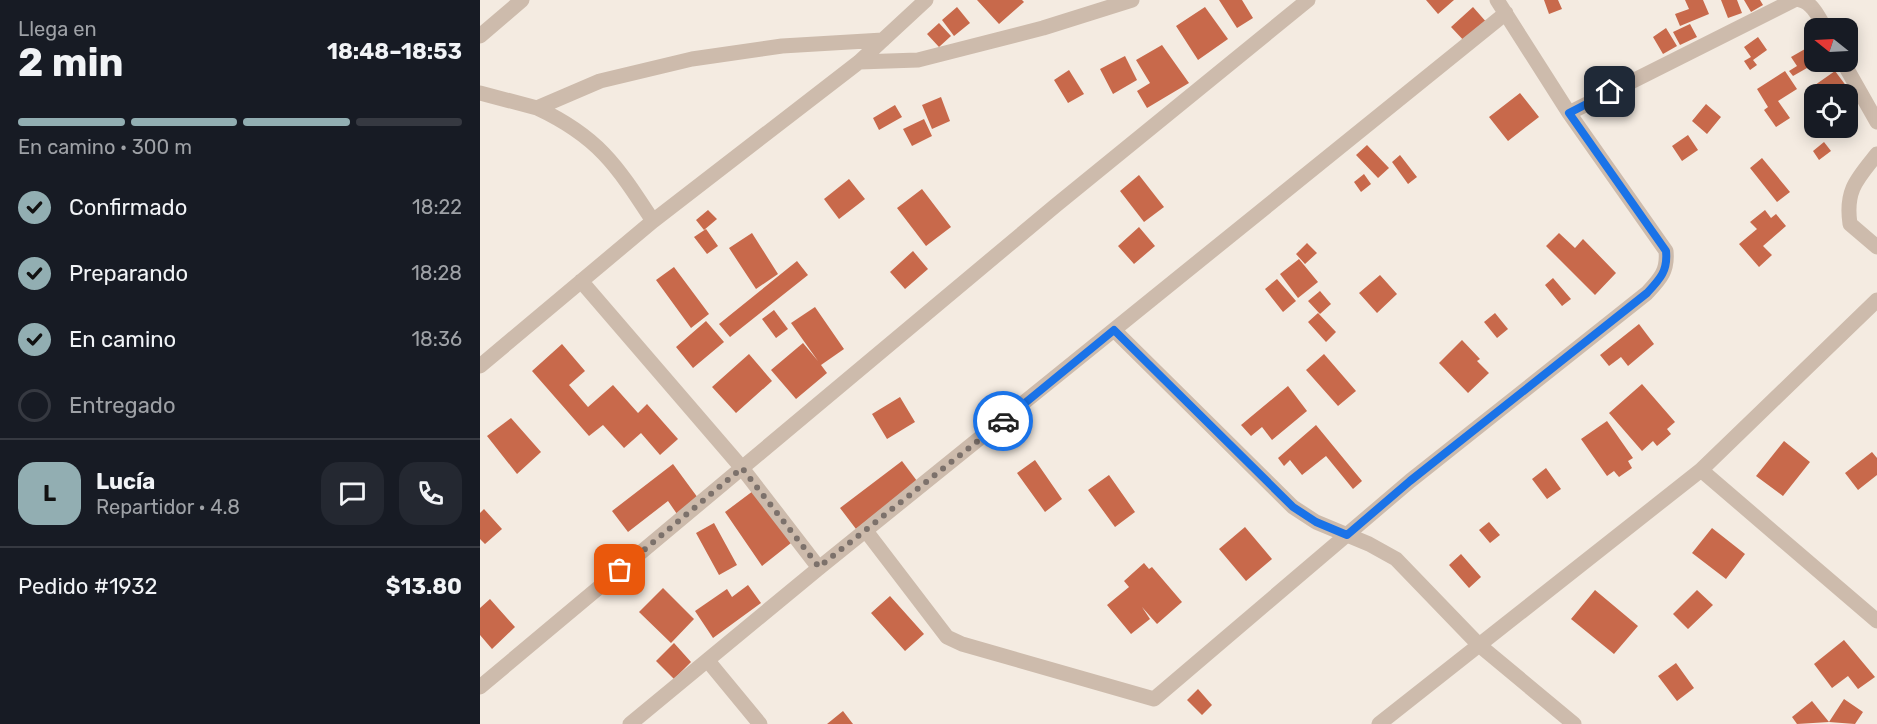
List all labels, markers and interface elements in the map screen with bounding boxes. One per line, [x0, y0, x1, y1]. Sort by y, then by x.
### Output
text: Llega en [18, 17, 97, 41]
north arrow [1804, 18, 1858, 72]
map controls [1804, 18, 1858, 138]
text: 18:48–18:53 [327, 38, 462, 65]
text: 2 min [18, 40, 124, 86]
pin [1584, 66, 1635, 117]
icon: home [1593, 75, 1626, 108]
button: locate [1804, 84, 1858, 138]
text: En camino · 300 m [18, 135, 192, 159]
icon: check [18, 191, 51, 224]
text: Confirmado [69, 194, 187, 221]
text: 18:22 [412, 195, 462, 219]
icon: check [18, 257, 51, 290]
text: Preparando [69, 260, 188, 287]
text: 18:28 [411, 261, 462, 285]
icon: check [18, 323, 51, 356]
text: En camino [69, 326, 176, 353]
text: 18:36 [412, 327, 462, 351]
courier [973, 391, 1033, 451]
text: Entregado [69, 392, 176, 419]
icon: car [987, 405, 1020, 438]
button: chat [321, 462, 384, 525]
button: phone [399, 462, 462, 525]
text: Lucía [96, 468, 155, 495]
text: L [43, 480, 56, 507]
text: Repartidor · 4.8 [96, 495, 240, 519]
pin [594, 544, 645, 595]
icon: bag [603, 553, 636, 586]
text: Pedido #1932 [18, 573, 157, 600]
text: $13.80 [386, 573, 462, 600]

